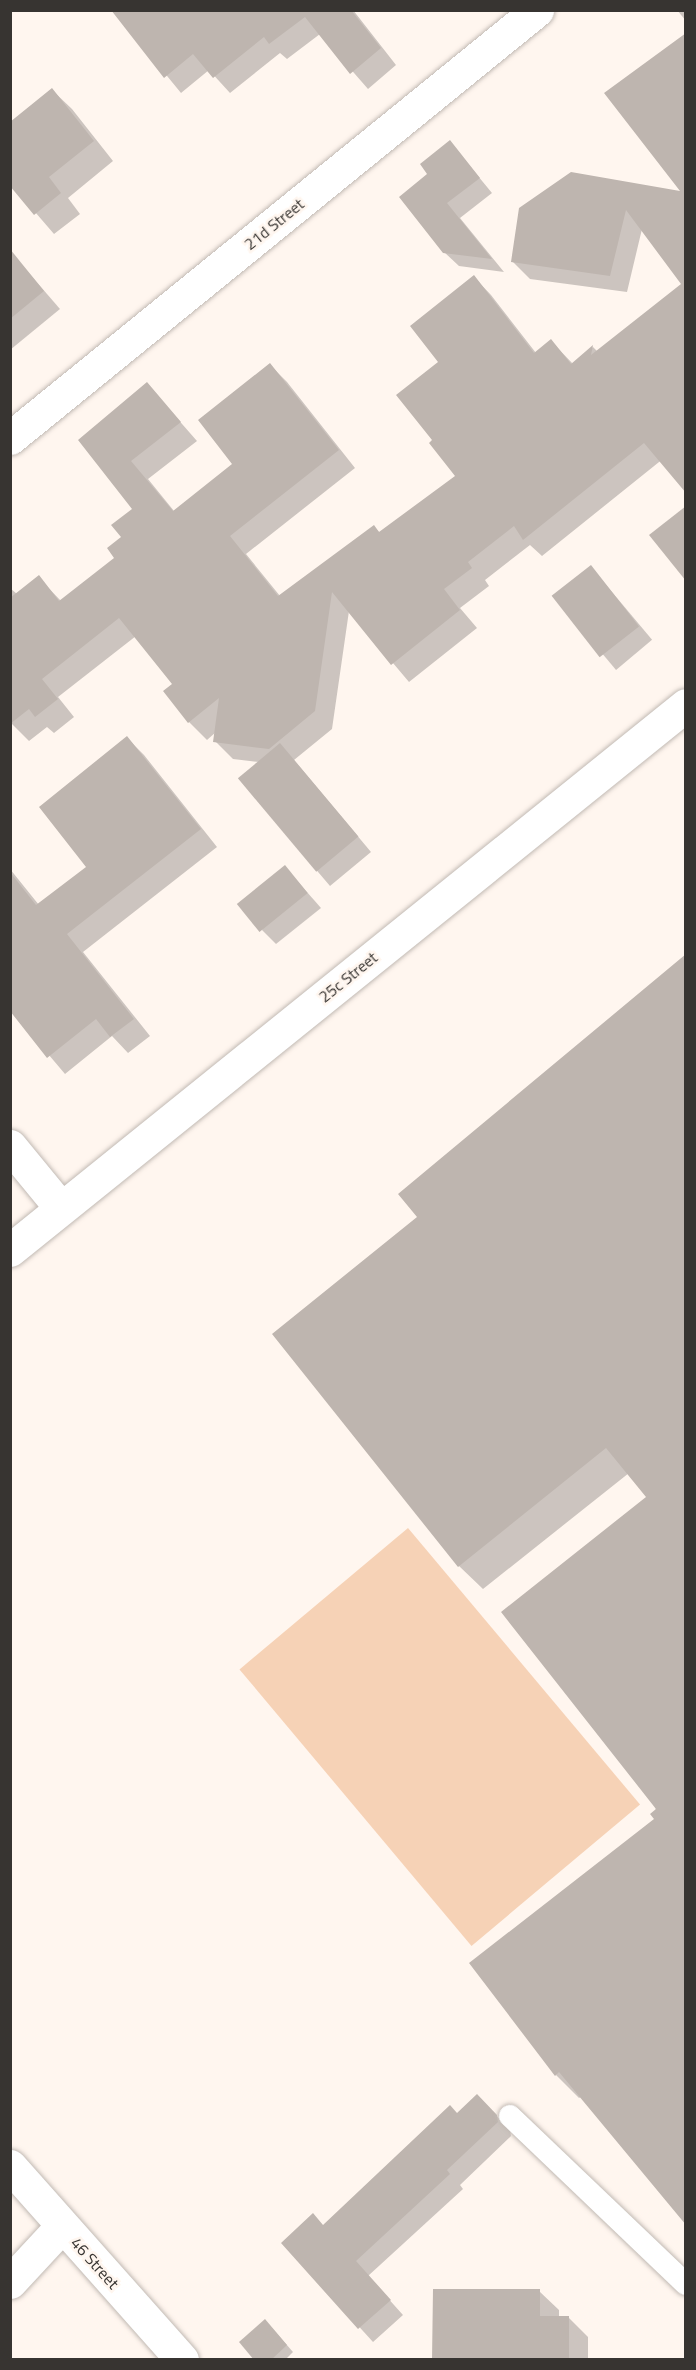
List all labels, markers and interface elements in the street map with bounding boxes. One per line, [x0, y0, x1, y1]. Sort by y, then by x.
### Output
street label: 21d Street [240, 194, 308, 254]
street label: 25c Street [315, 948, 381, 1006]
street label: 46 Street [67, 2233, 123, 2293]

